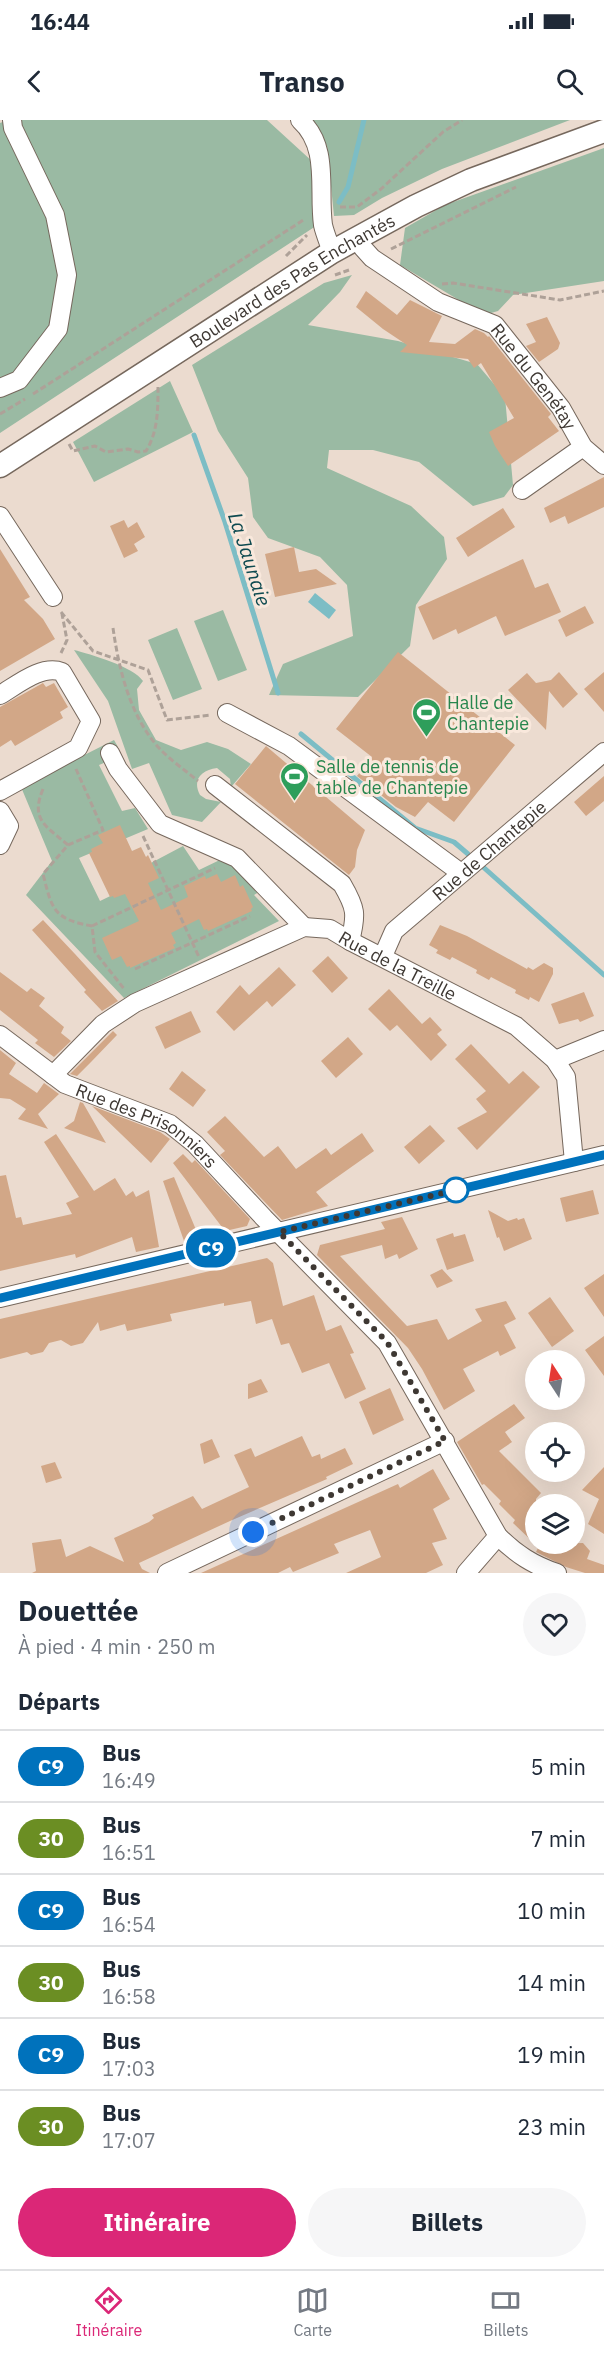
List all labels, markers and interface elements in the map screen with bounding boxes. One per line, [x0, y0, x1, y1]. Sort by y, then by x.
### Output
text: 16:44 [30, 7, 90, 36]
text: Transo [259, 64, 345, 99]
icon: back [18, 65, 51, 98]
icon: search [553, 65, 586, 98]
street label: Boulevard des Pas Enchantés [185, 208, 399, 353]
street label: Rue du Genétay [486, 318, 582, 433]
water label: La Jaunaie [222, 509, 278, 609]
place label: Halle de Chantepie [447, 691, 529, 735]
sports icon: Halle de Chantepie [410, 696, 442, 738]
place label: Salle de tennis de table de Chantepie [316, 755, 468, 799]
sports icon: Salle de tennis de table de Chantepie [279, 760, 311, 802]
street label: Rue de Chantepie [427, 795, 551, 905]
street label: Rue de la Treille [335, 925, 461, 1005]
street label: Rue des Prisonniers [73, 1078, 223, 1173]
unlabelled marker [443, 1177, 469, 1203]
line badge: C9 [184, 1228, 238, 1268]
text: C9 [198, 1234, 224, 1262]
north arrow [525, 1350, 585, 1410]
map controls [525, 1350, 585, 1554]
button: locate [525, 1422, 585, 1482]
button: layers [525, 1494, 585, 1554]
your location [238, 1517, 268, 1547]
text: Douettée [18, 1592, 138, 1629]
button: heart [523, 1593, 586, 1656]
text: À pied · 4 min · 250 m [18, 1633, 215, 1660]
text: Départs [18, 1687, 100, 1716]
text: Bus [102, 1738, 141, 1767]
text: C9 [38, 1752, 64, 1780]
text: 5 min [530, 1752, 586, 1781]
text: 16:49 [102, 1767, 156, 1794]
text: Bus [102, 1810, 141, 1839]
text: 30 [38, 1824, 64, 1852]
text: 7 min [530, 1824, 586, 1853]
text: 16:51 [102, 1839, 156, 1866]
text: Bus [102, 1882, 141, 1911]
text: C9 [38, 1896, 64, 1924]
text: 10 min [517, 1896, 586, 1925]
text: 16:54 [102, 1911, 156, 1938]
text: Bus [102, 1954, 141, 1983]
text: 30 [38, 1968, 64, 1996]
text: 14 min [517, 1968, 586, 1997]
text: 16:58 [102, 1983, 156, 2010]
text: Bus [102, 2026, 141, 2055]
text: C9 [38, 2040, 64, 2068]
text: 19 min [517, 2040, 586, 2069]
text: 17:03 [102, 2055, 156, 2082]
text: Bus [102, 2098, 141, 2127]
text: 30 [38, 2112, 64, 2140]
text: 23 min [517, 2112, 586, 2141]
text: 17:07 [102, 2127, 156, 2154]
button: Itinéraire [18, 2188, 296, 2257]
button: Billets [308, 2188, 586, 2257]
tab: Itinéraire [76, 2284, 142, 2340]
tab: Carte [293, 2284, 332, 2340]
tab: Billets [483, 2284, 528, 2340]

